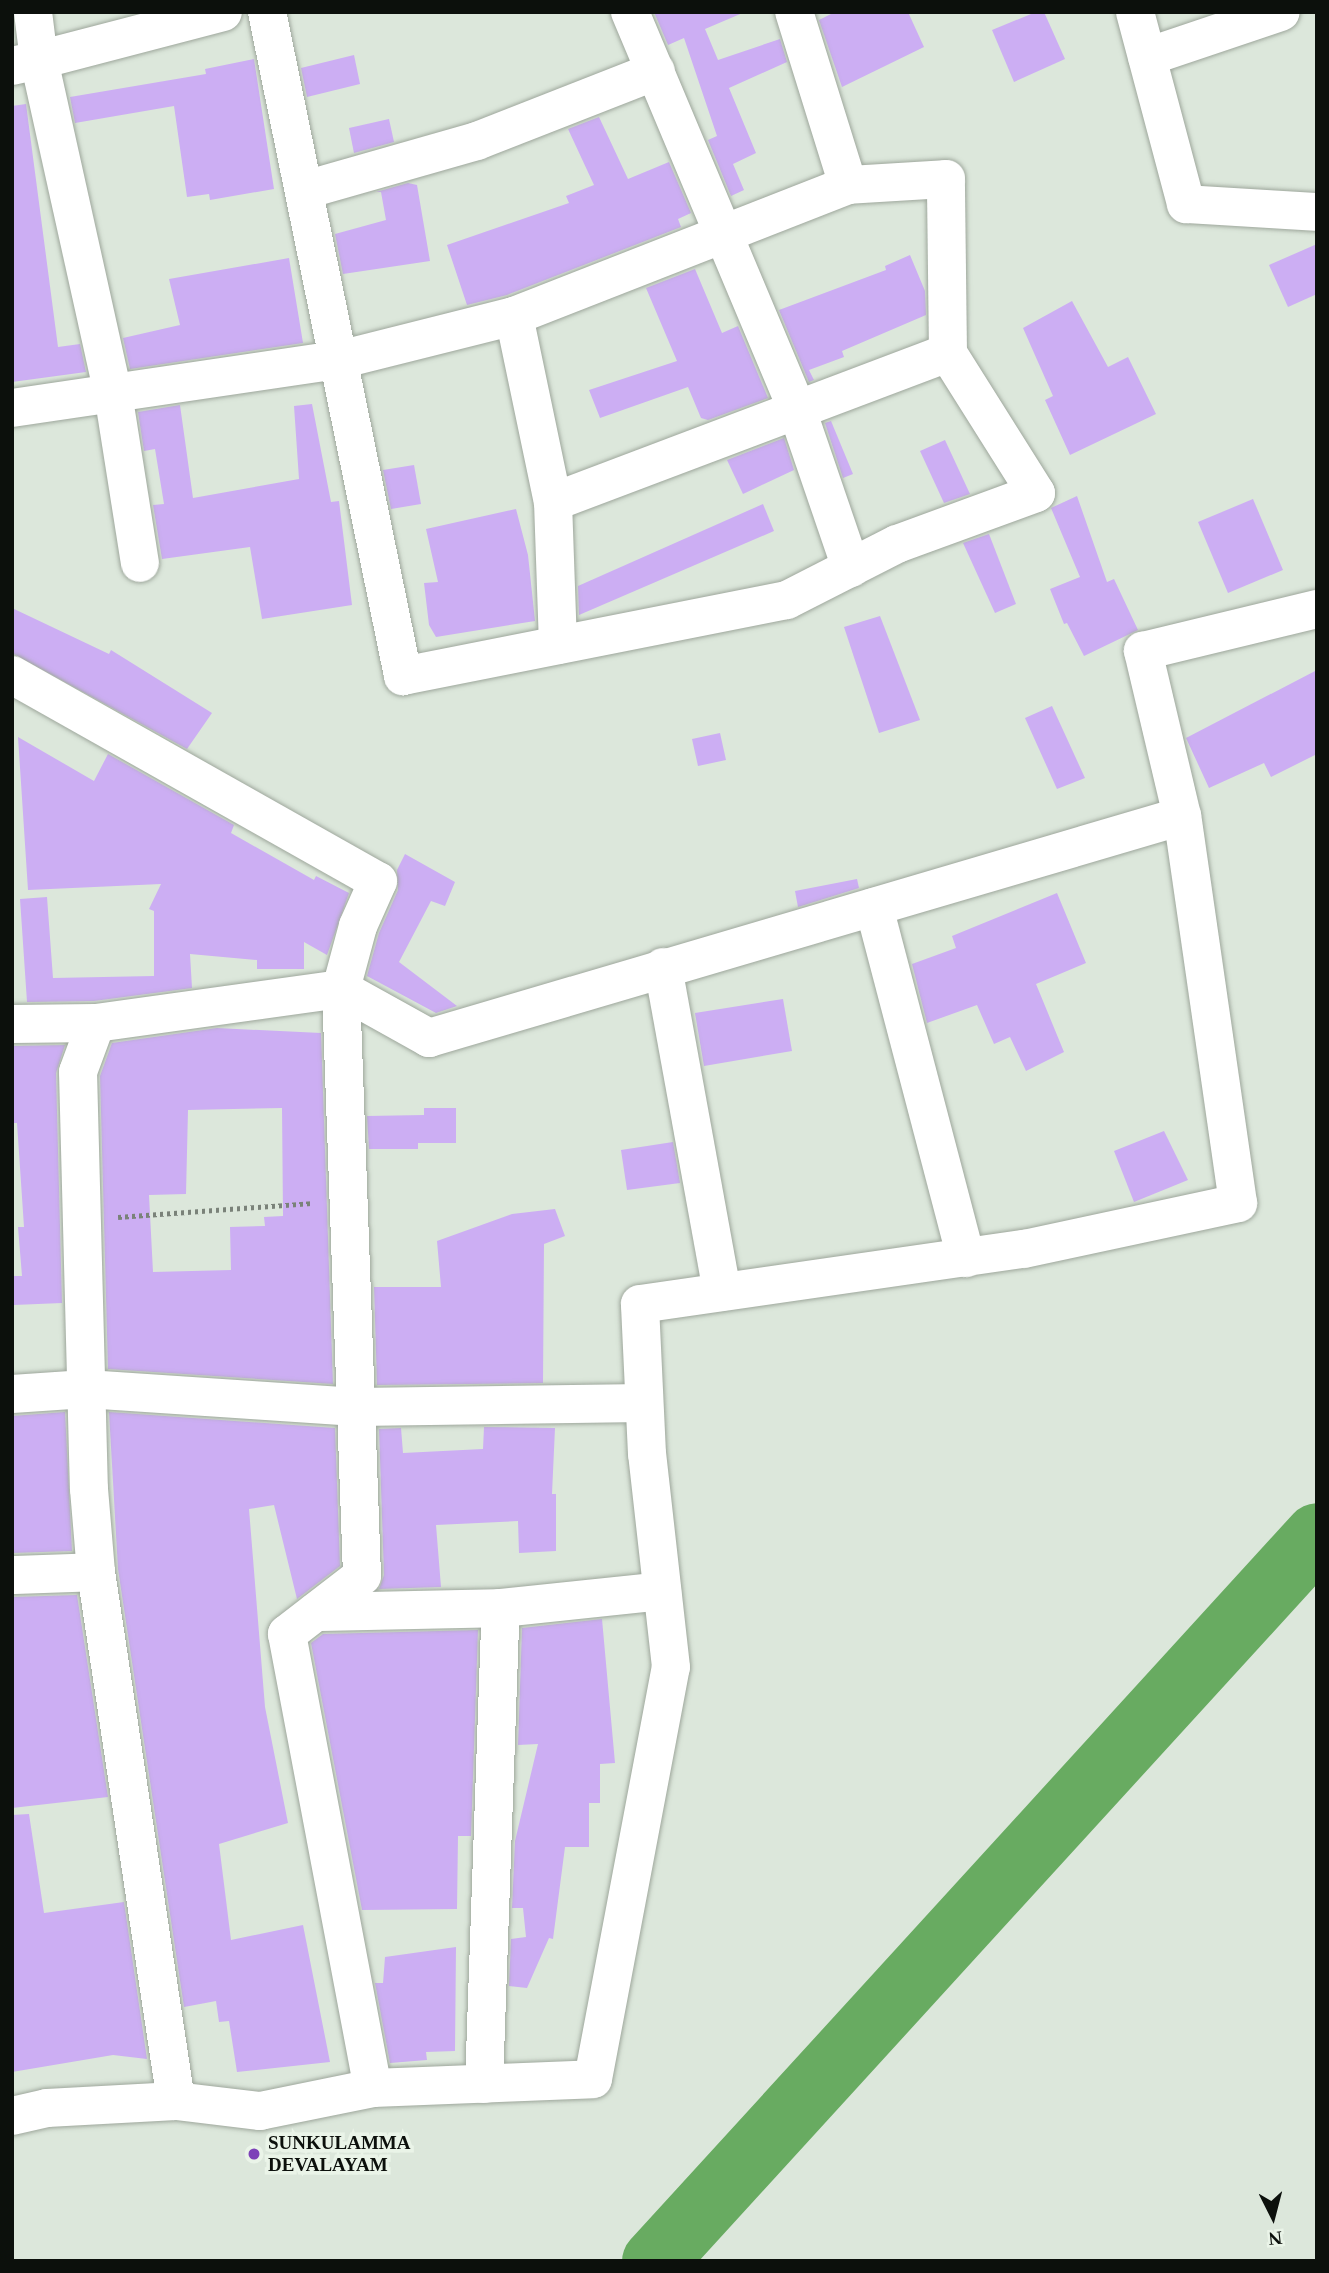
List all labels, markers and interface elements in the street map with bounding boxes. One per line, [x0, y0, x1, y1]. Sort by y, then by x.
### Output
place label: SUNKULAMMA DEVALAYAM [268, 2132, 410, 2176]
marker: SUNKULAMMA DEVALAYAM [246, 2146, 262, 2162]
north arrow [1238, 2182, 1308, 2252]
text: N [1267, 2227, 1283, 2250]

